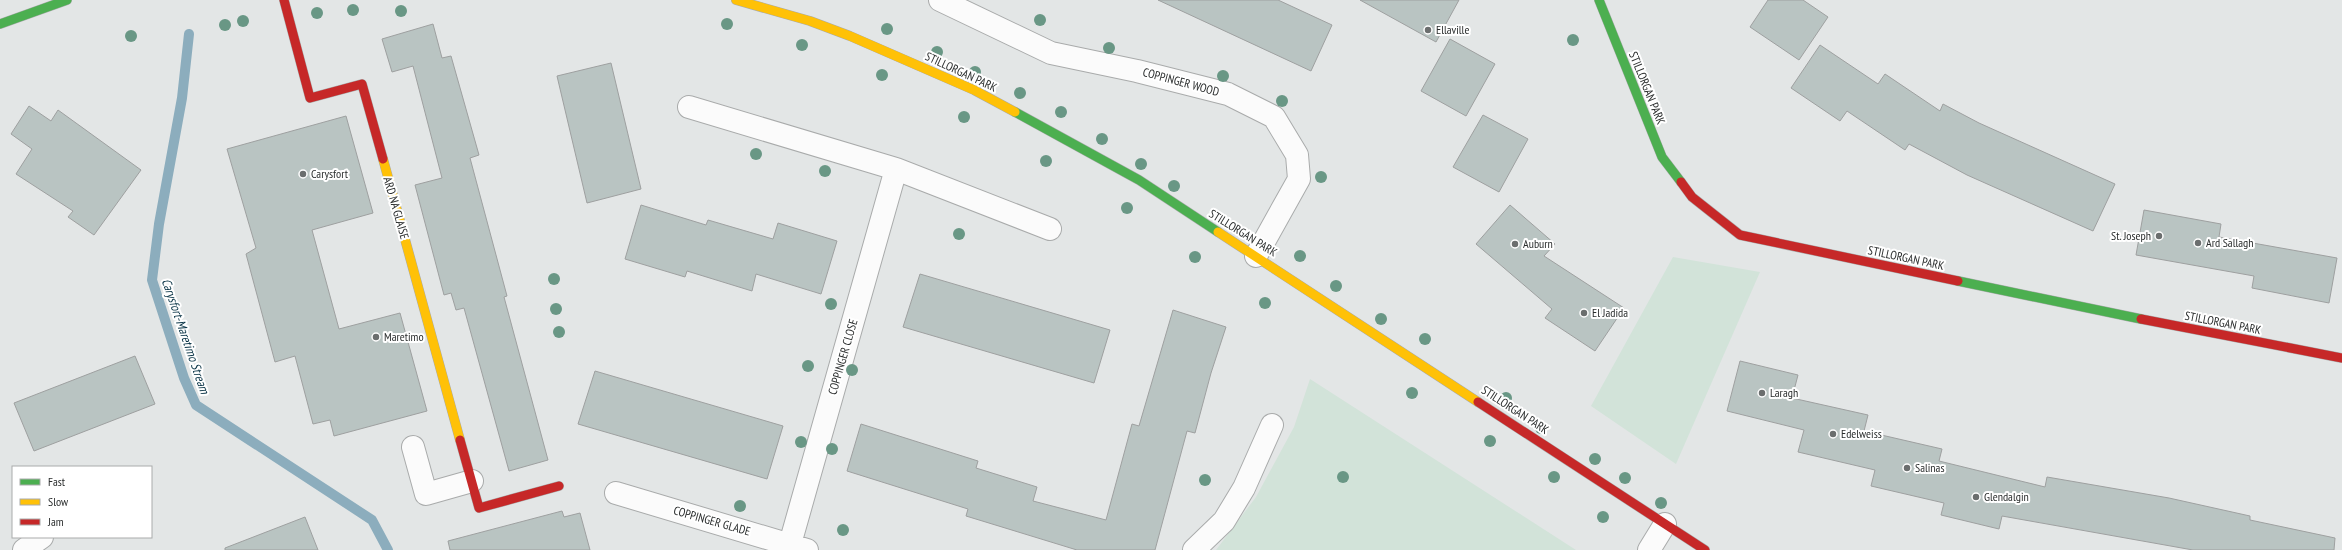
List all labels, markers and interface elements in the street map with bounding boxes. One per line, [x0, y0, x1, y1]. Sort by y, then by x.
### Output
place label: Ellaville [1436, 22, 1469, 37]
marker: Ellaville [1423, 25, 1433, 35]
street label: STILLORGAN PARK [923, 48, 999, 95]
street label: STILLORGAN PARK [1626, 49, 1669, 127]
street label: COPPINGER WOOD [1141, 64, 1221, 99]
place label: Carysfort [311, 166, 349, 181]
marker: Carysfort [298, 169, 308, 179]
street label: ARD NA GLAISE [380, 175, 413, 241]
street label: STILLORGAN PARK [1207, 206, 1280, 259]
place label: St. Joseph [2111, 228, 2151, 243]
marker: St. Joseph [2154, 231, 2164, 241]
place label: Ard Sallagh [2206, 235, 2254, 250]
place label: Auburn [1523, 236, 1553, 251]
marker: Ard Sallagh [2193, 238, 2203, 248]
marker: Auburn [1510, 239, 1520, 249]
street label: STILLORGAN PARK [1867, 242, 1946, 273]
water label: Carysfort-Maretimo Stream [158, 276, 214, 398]
place label: El Jadida [1592, 305, 1628, 320]
marker: El Jadida [1579, 308, 1589, 318]
street label: STILLORGAN PARK [2184, 308, 2263, 337]
street label: COPPINGER CLOSE [825, 317, 860, 396]
place label: Maretimo [384, 329, 424, 344]
marker: Maretimo [371, 332, 381, 342]
street label: STILLORGAN PARK [1479, 382, 1552, 437]
place label: Laragh [1770, 385, 1798, 400]
marker: Laragh [1757, 388, 1767, 398]
place label: Edelweiss [1841, 426, 1882, 441]
marker: Edelweiss [1828, 429, 1838, 439]
place label: Salinas [1915, 460, 1944, 475]
marker: Salinas [1902, 463, 1912, 473]
legend [12, 466, 152, 538]
text: Fast [48, 474, 66, 489]
place label: Glendalgin [1984, 489, 2029, 504]
marker: Glendalgin [1971, 492, 1981, 502]
text: Slow [48, 494, 69, 509]
street label: COPPINGER GLADE [672, 502, 752, 539]
text: Jam [47, 514, 64, 529]

